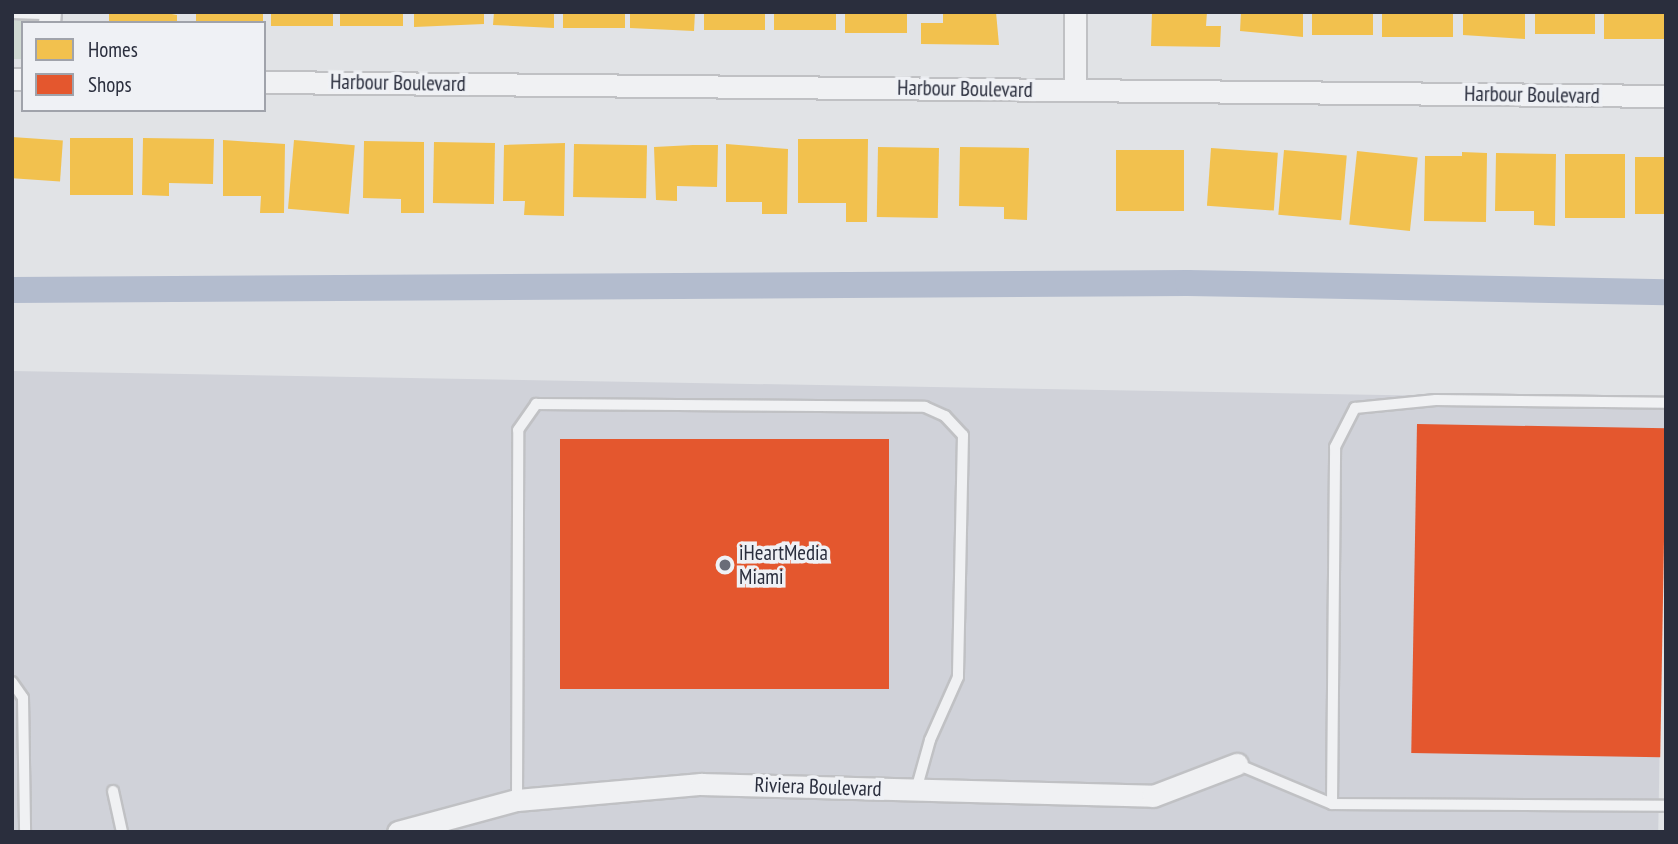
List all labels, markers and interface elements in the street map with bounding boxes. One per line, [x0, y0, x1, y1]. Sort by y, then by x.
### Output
legend [21, 21, 266, 112]
text: Homes [88, 36, 138, 63]
street label: Harbour Boulevard [330, 69, 466, 97]
text: Shops [88, 71, 132, 98]
street label: Harbour Boulevard [897, 75, 1033, 103]
street label: Harbour Boulevard [1464, 81, 1600, 109]
place label: iHeartMedia Miami [739, 540, 828, 590]
marker: iHeartMedia Miami [717, 557, 733, 573]
street label: Riviera Boulevard [754, 772, 882, 802]

